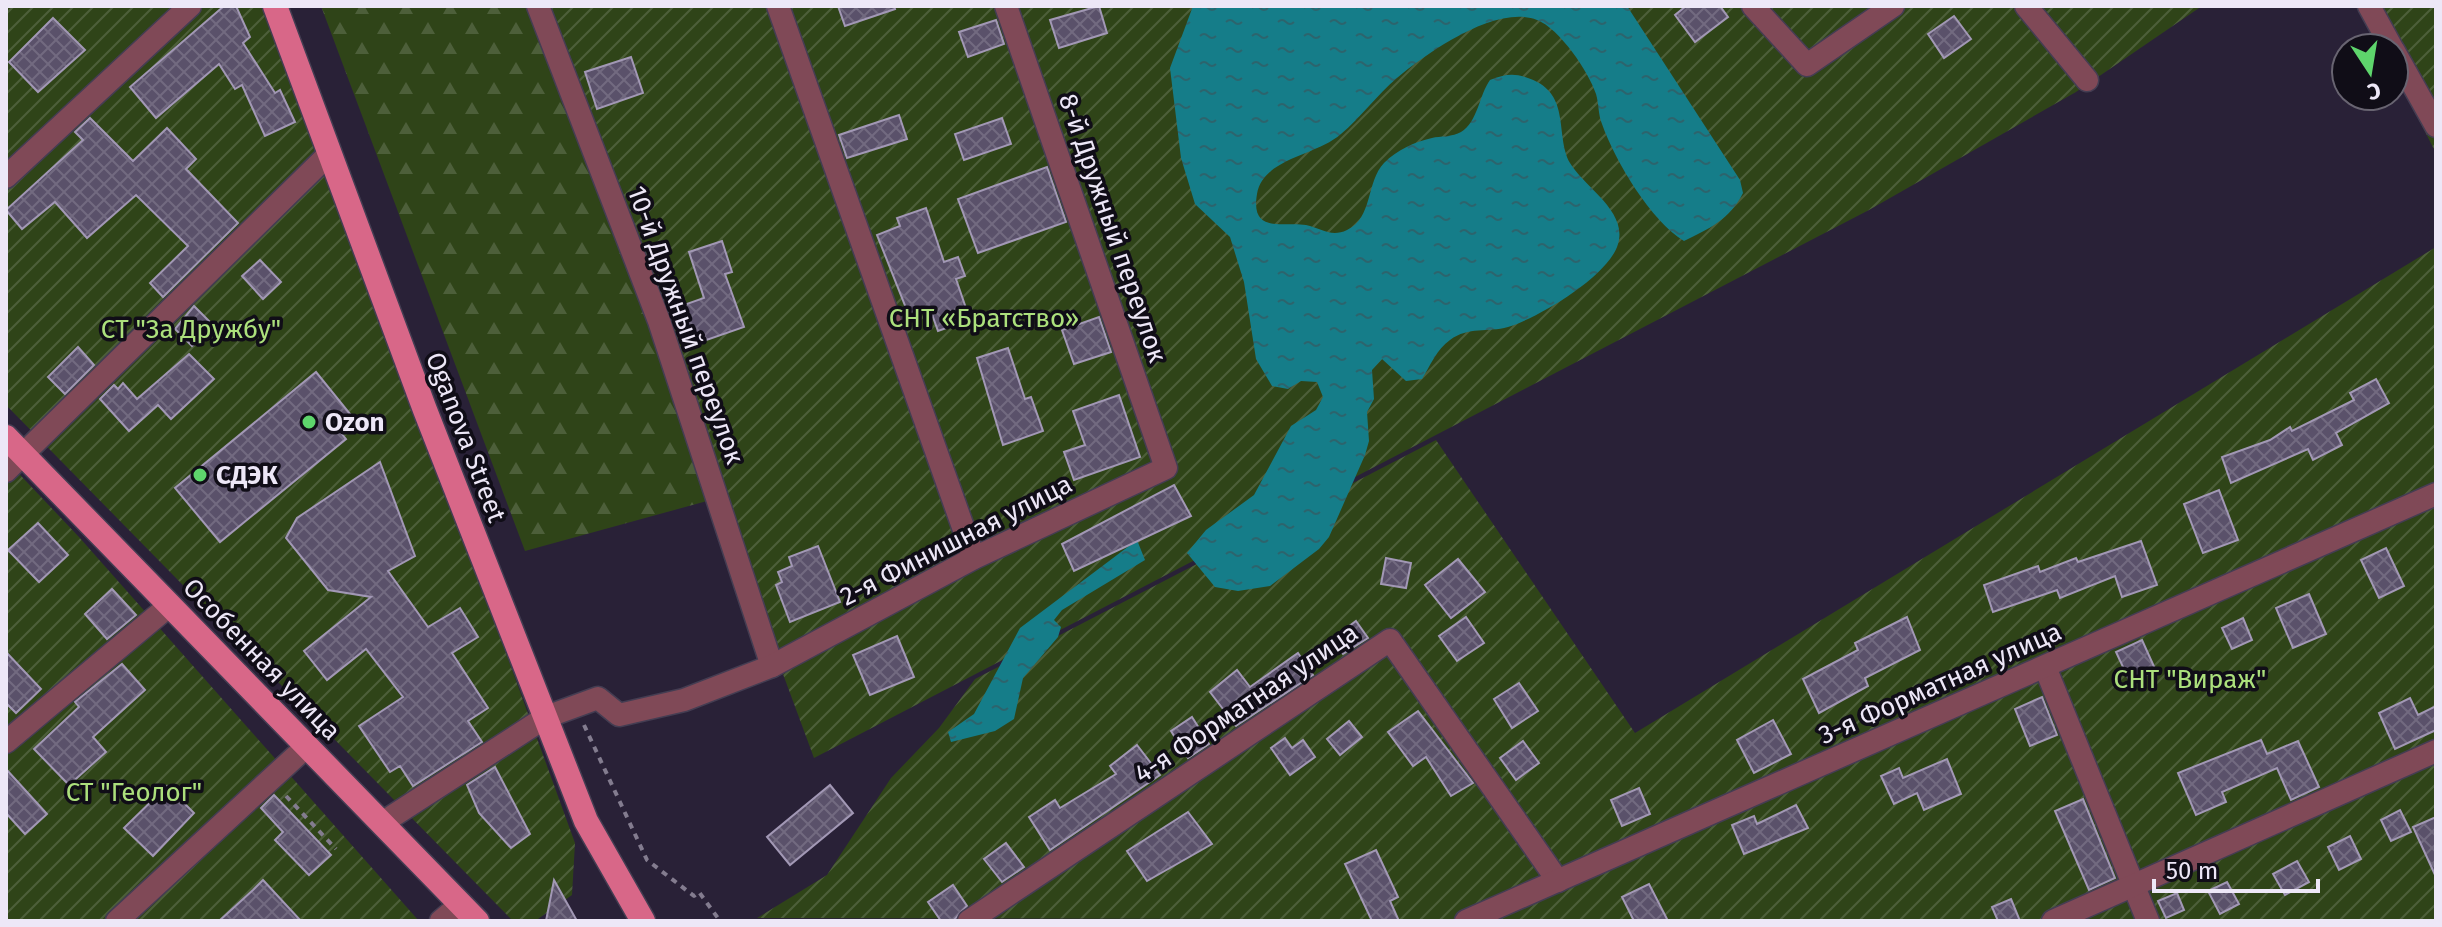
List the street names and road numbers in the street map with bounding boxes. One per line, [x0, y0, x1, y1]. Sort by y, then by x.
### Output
street label: 8-й Дружный переулок [1052, 90, 1173, 367]
street label: 10-й Дружный переулок [621, 182, 750, 469]
street label: Oganova Street [419, 348, 512, 527]
street label: 2-я Финишная улица [835, 469, 1077, 612]
street label: Особенная улица [177, 572, 347, 747]
street label: 3-я Форматная улица [1814, 616, 2066, 751]
street label: 4-я Форматная улица [1129, 617, 1364, 790]

